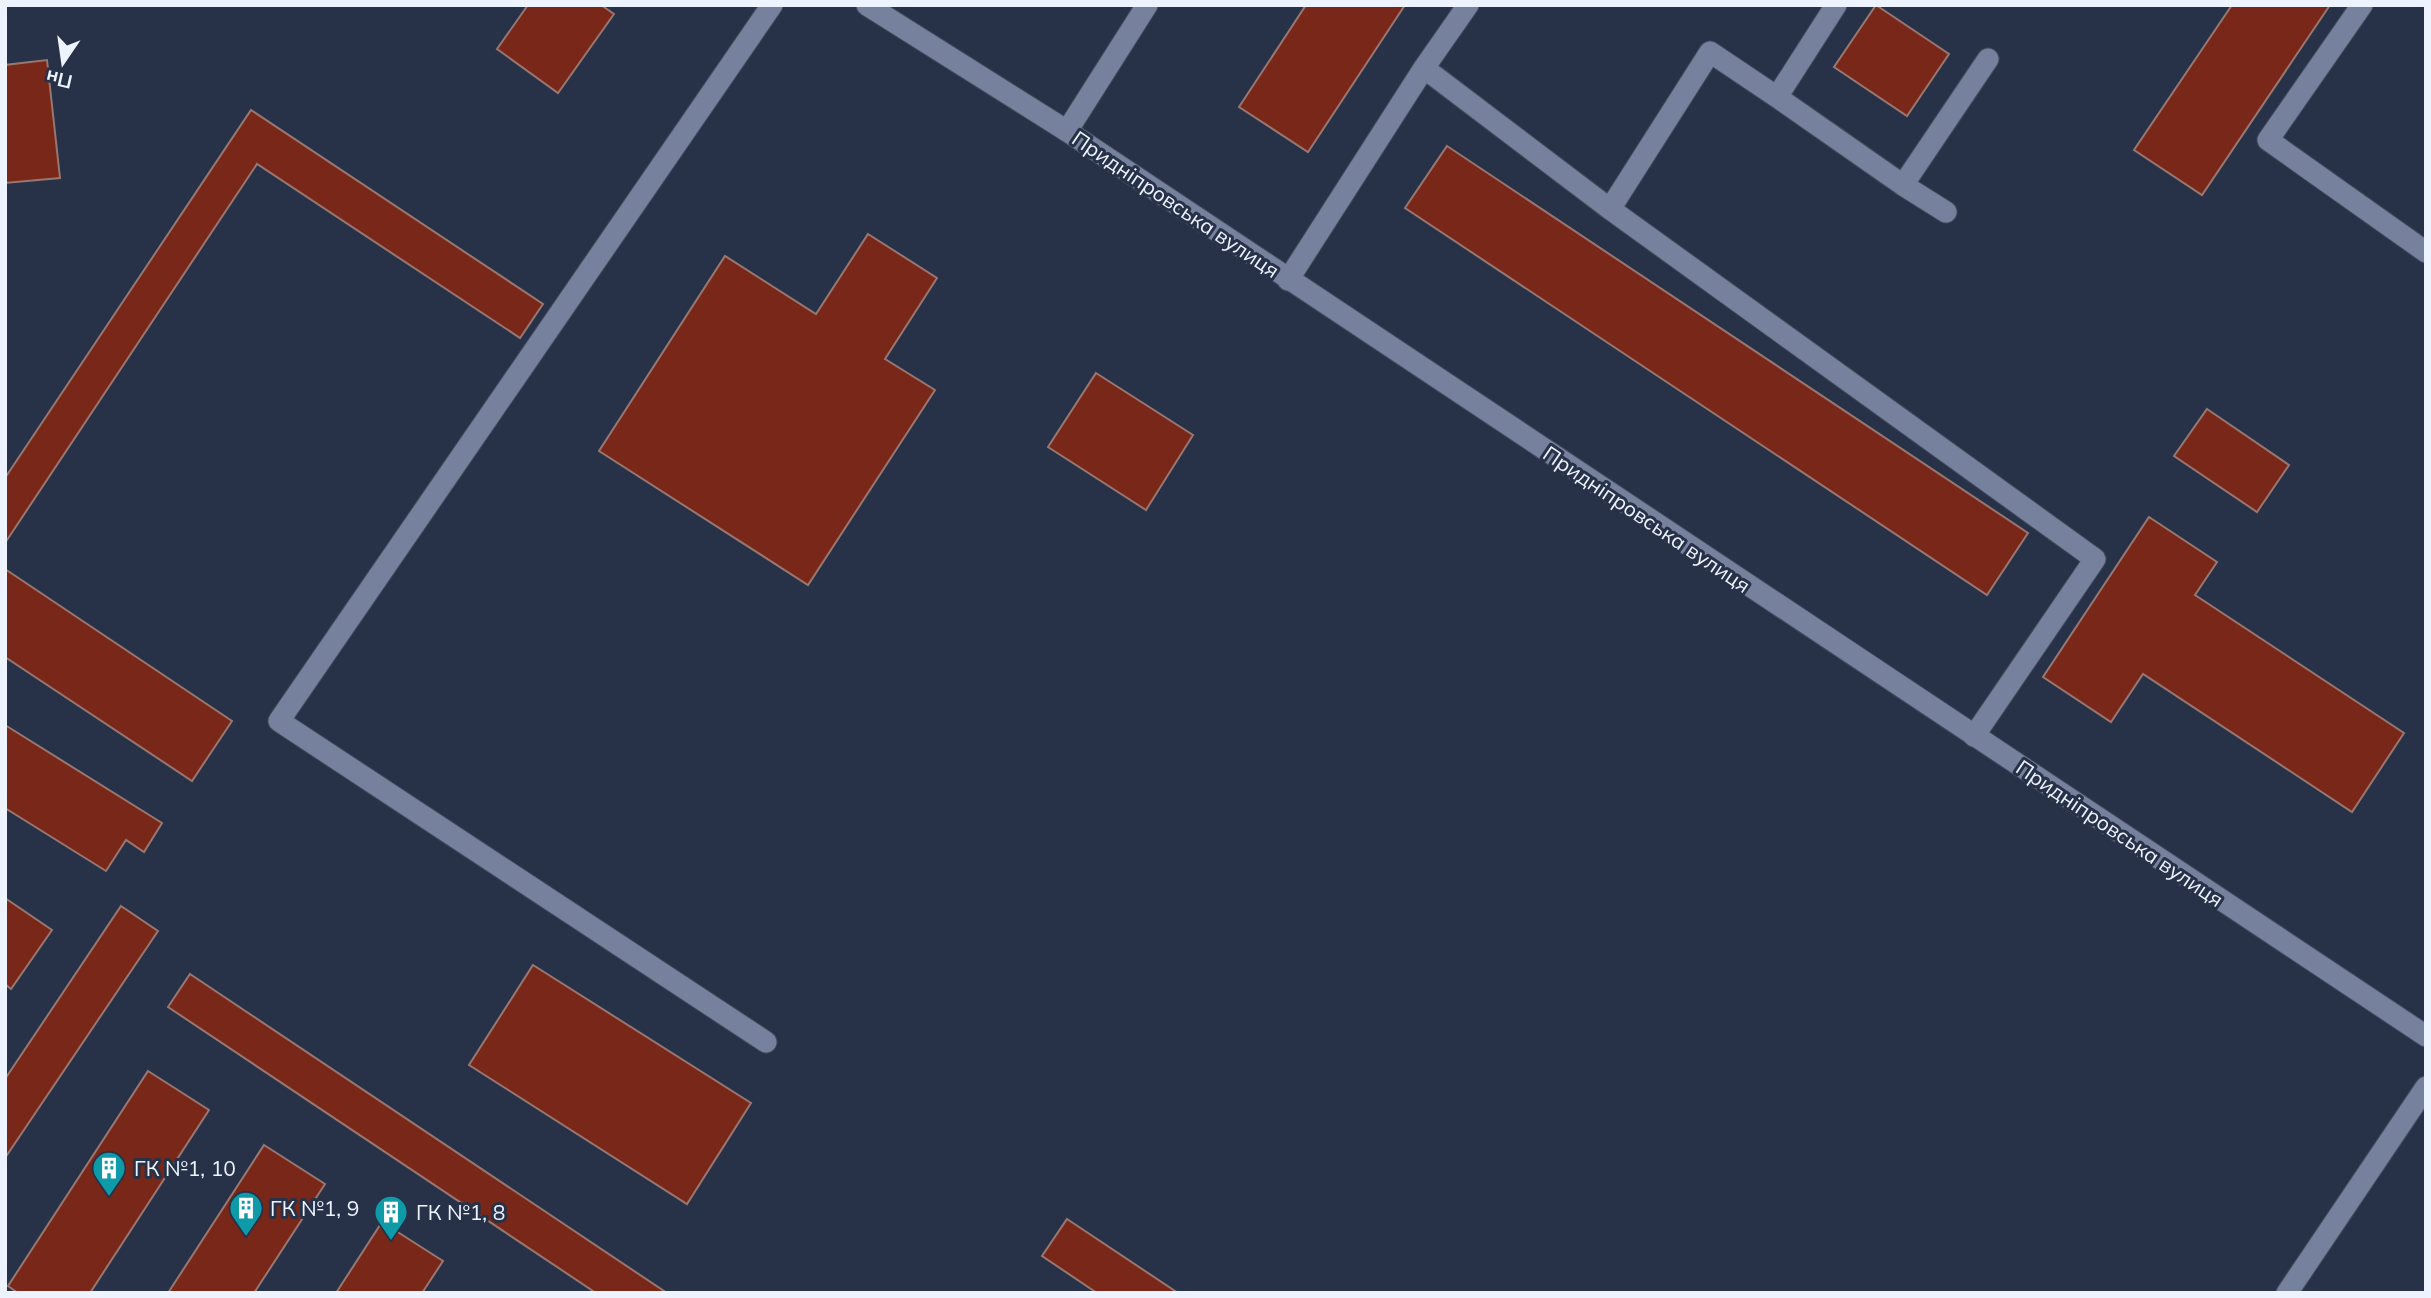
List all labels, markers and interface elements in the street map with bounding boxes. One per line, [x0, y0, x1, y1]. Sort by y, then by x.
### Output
north arrow [28, 28, 98, 98]
text: Пн [44, 65, 75, 94]
street label: Придніпровська вулиця [1067, 125, 1285, 283]
street label: Придніпровська вулиця [1538, 440, 1756, 598]
street label: Придніпровська вулиця [2011, 754, 2229, 912]
building icon: ГК №1, 10 [90, 1149, 128, 1198]
place label: ГК №1, 10 [134, 1155, 236, 1181]
building icon: ГК №1, 9 [227, 1189, 265, 1238]
building icon: ГК №1, 8 [372, 1193, 410, 1242]
place label: ГК №1, 9 [270, 1195, 359, 1221]
place label: ГК №1, 8 [416, 1199, 505, 1225]

